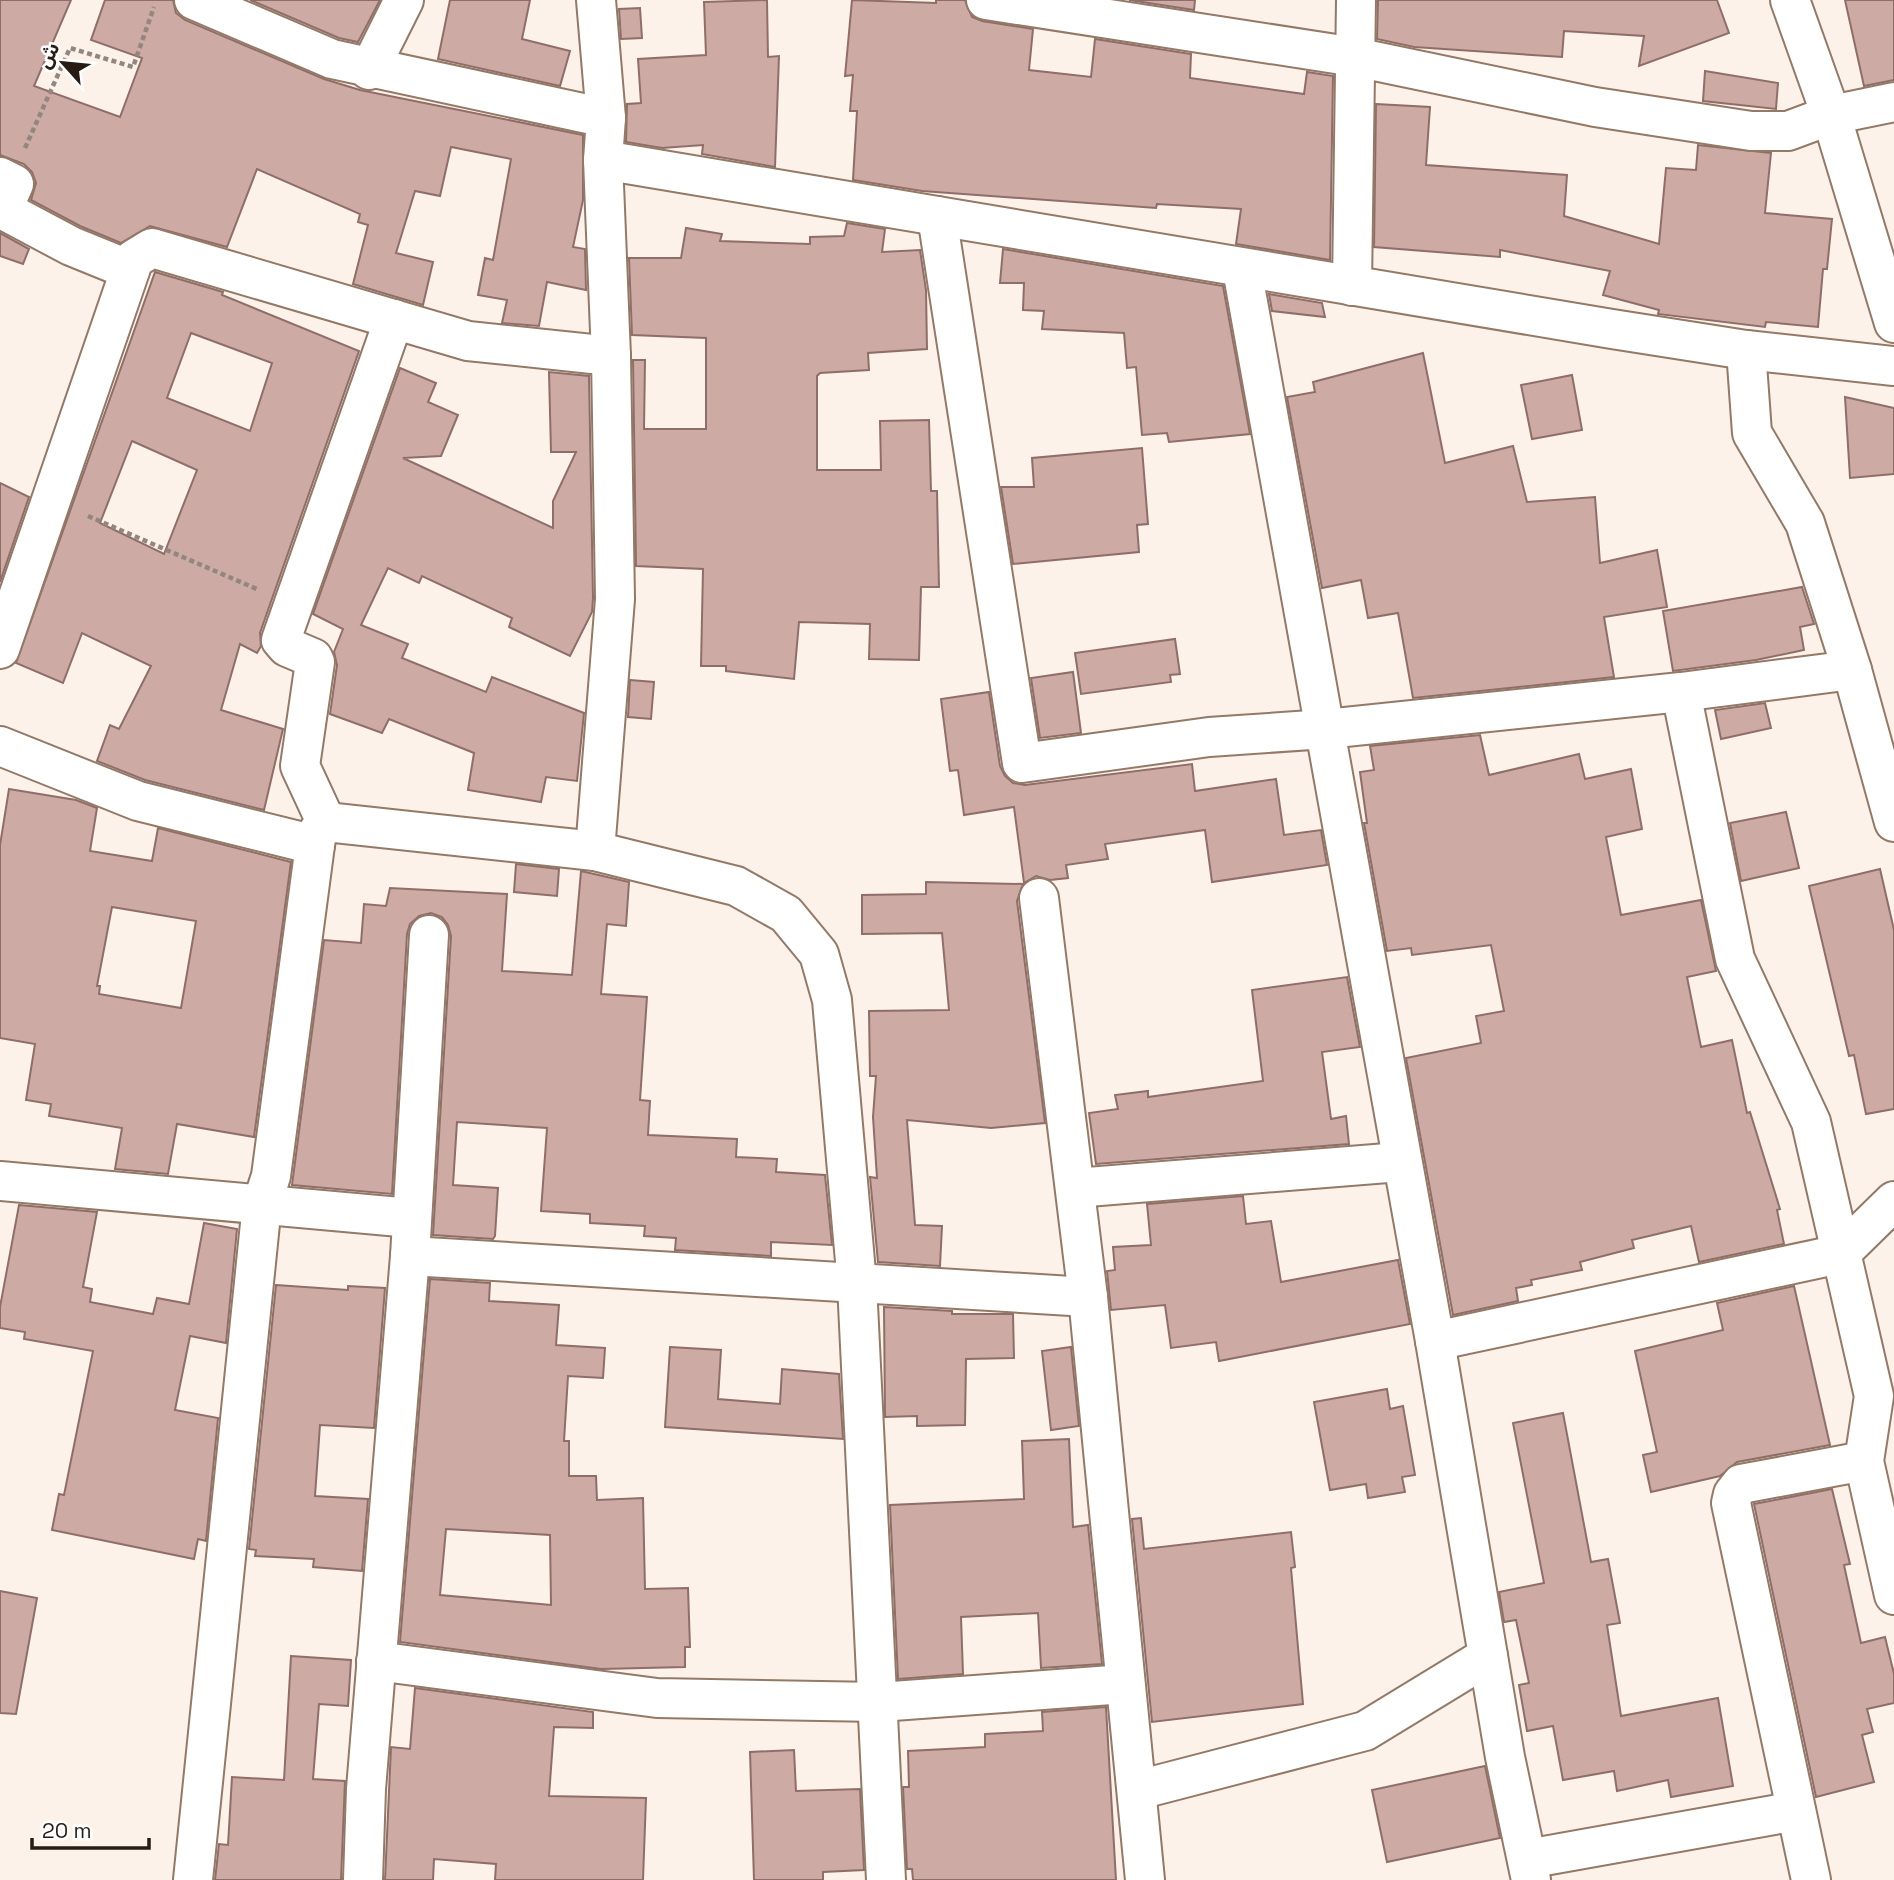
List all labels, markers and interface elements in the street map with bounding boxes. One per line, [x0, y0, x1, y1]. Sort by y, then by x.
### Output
north arrow [28, 28, 98, 98]
text: ش [31, 38, 65, 73]
scale bar [32, 1806, 149, 1850]
text: 20 m [42, 1817, 92, 1844]

